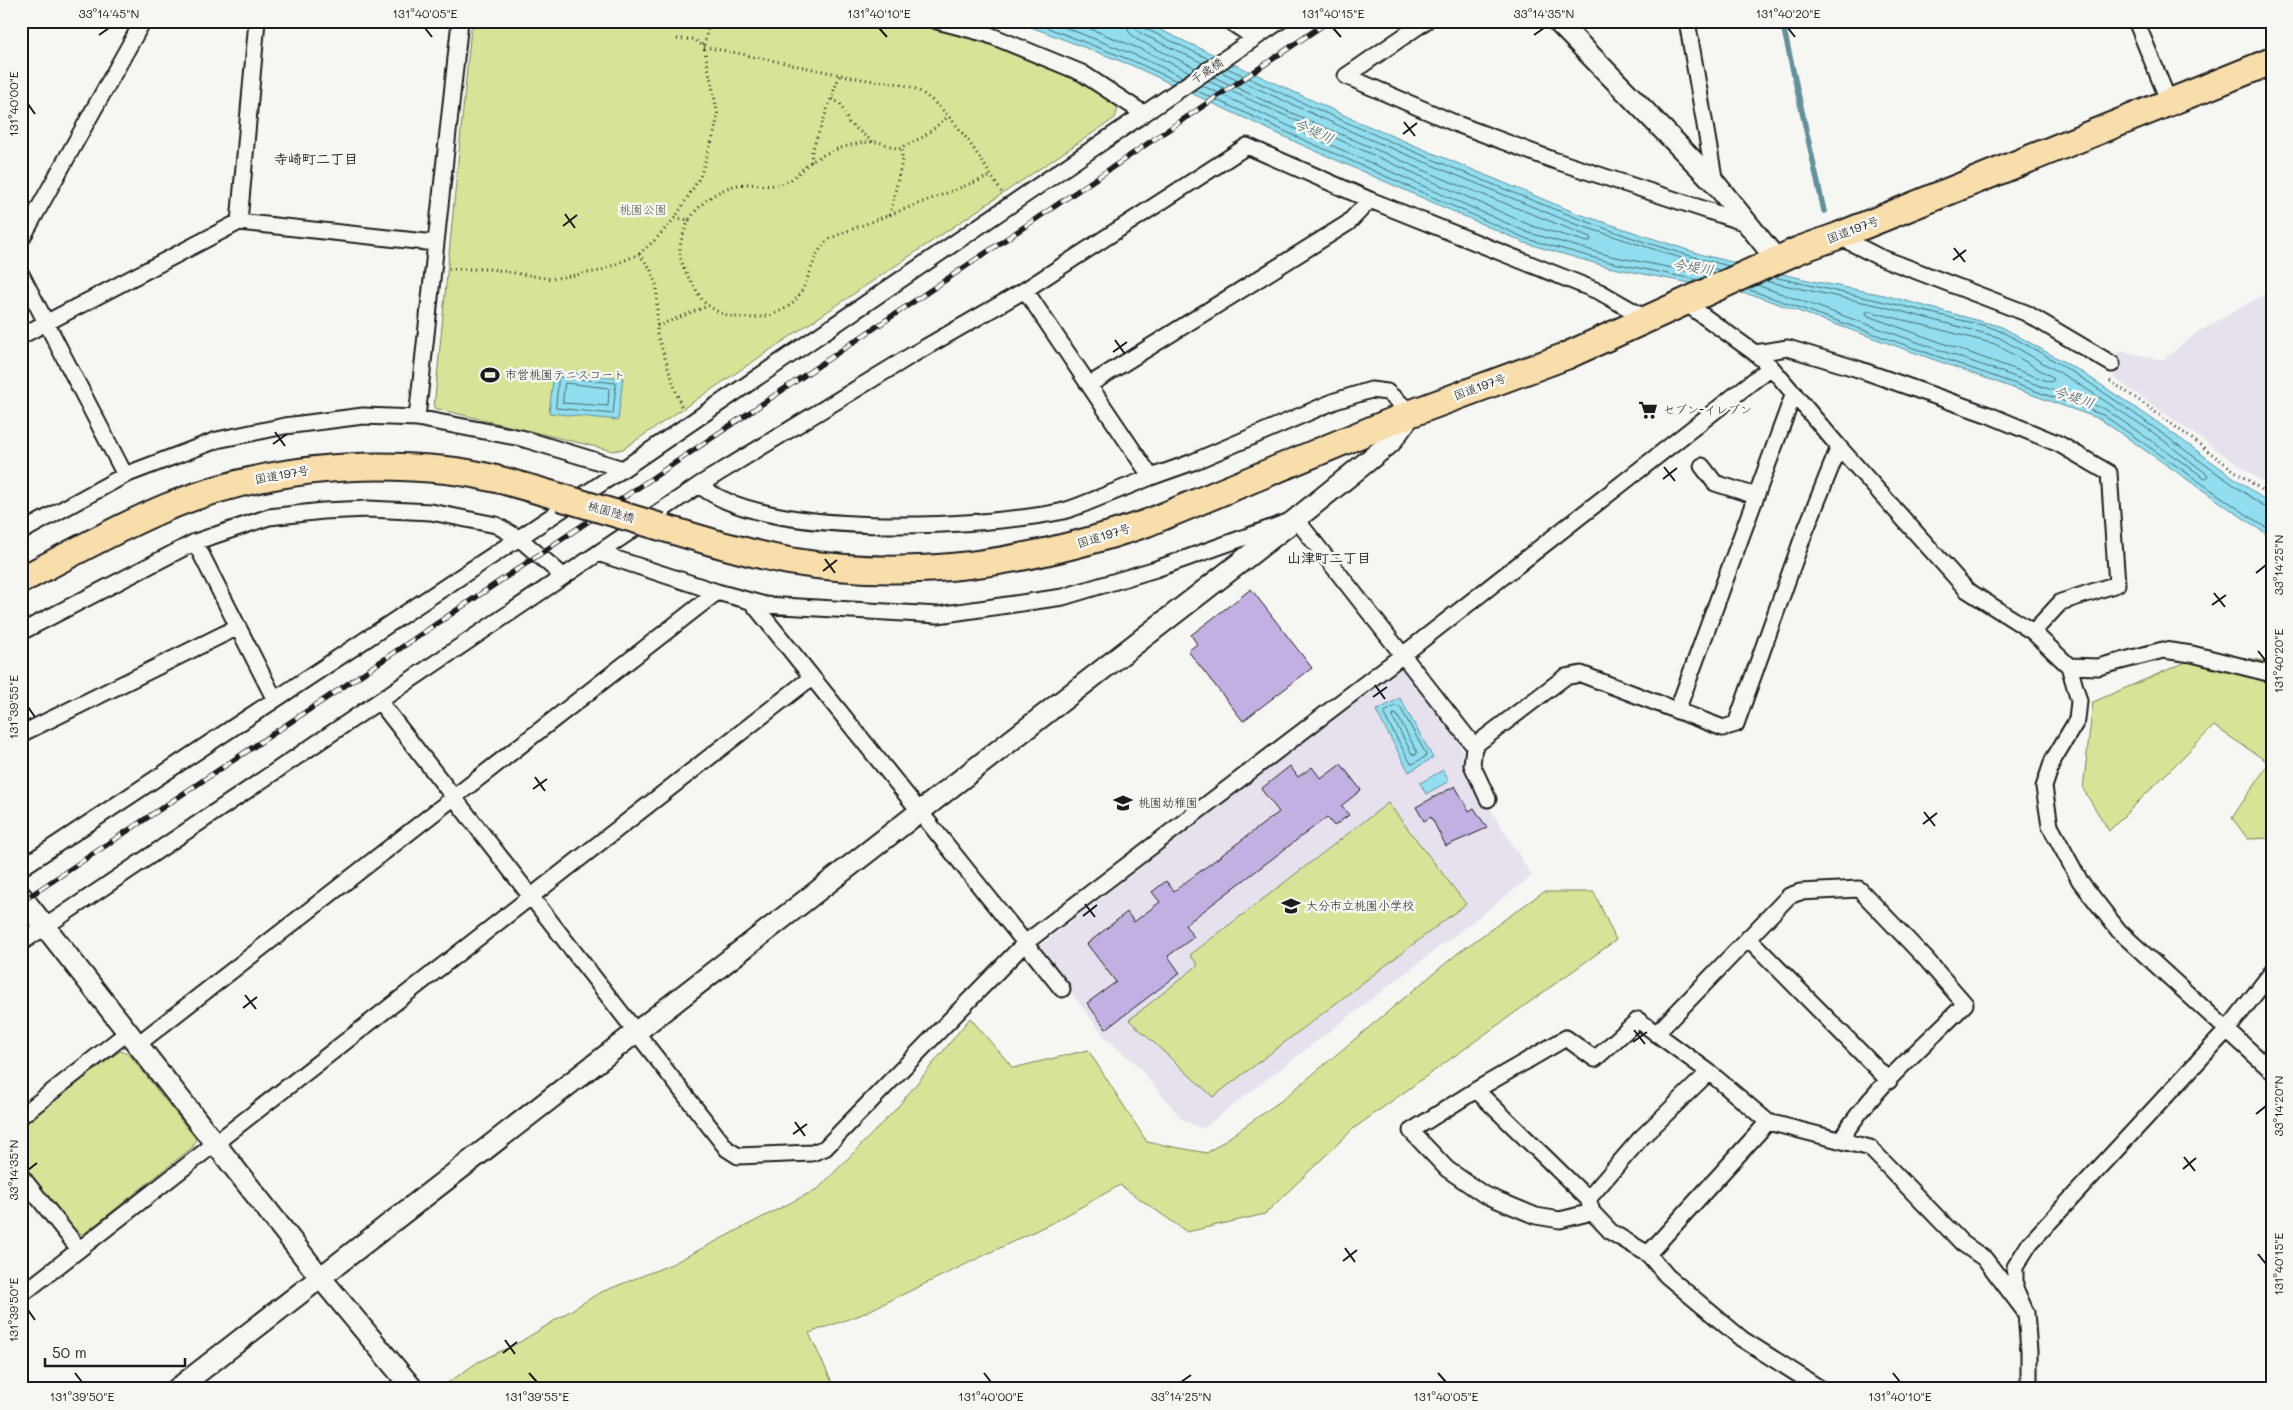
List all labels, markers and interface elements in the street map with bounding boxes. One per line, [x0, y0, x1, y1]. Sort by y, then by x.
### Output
text: 33°14'45"N [79, 5, 139, 21]
text: 131°40'05"E [393, 5, 458, 21]
text: 131°40'10"E [847, 5, 911, 21]
text: 131°40'15"E [1302, 5, 1365, 21]
text: 33°14'35"N [1514, 5, 1574, 21]
text: 131°40'20"E [1756, 5, 1820, 21]
street label: 千歳橋 [1187, 53, 1226, 87]
text: 131°40'00"E [5, 71, 21, 137]
water label: 今堤川 [1291, 113, 1337, 148]
district label: 寺崎町二丁目 [274, 149, 358, 168]
park label: 桃園公園 [619, 201, 667, 217]
street label: 国道197号 [1824, 212, 1881, 246]
water label: 今堤川 [1671, 254, 1715, 279]
sports icon: 市営桃園テニスコート [479, 364, 501, 386]
place label: 市営桃園テニスコート [505, 366, 625, 382]
street label: 国道197号 [1451, 369, 1508, 403]
water label: 今堤川 [2051, 381, 2097, 412]
supermarket icon: セブン-イレブン [1637, 399, 1659, 421]
place label: セブン-イレブン [1663, 401, 1752, 417]
street label: 国道197号 [253, 461, 310, 487]
street label: 桃園陸橋 [586, 497, 637, 525]
street label: 国道197号 [1075, 519, 1132, 551]
text: 33°14'25"N [2270, 535, 2286, 595]
district label: 山津町二丁目 [1287, 548, 1371, 567]
text: 131°40'20"E [2270, 629, 2286, 693]
text: 131°39'55"E [5, 675, 21, 739]
school or university icon: 桃園幼稚園 [1112, 792, 1134, 814]
place label: 桃園幼稚園 [1138, 794, 1198, 810]
school or university icon: 大分市立桃園小学校 [1280, 895, 1302, 917]
place label: 大分市立桃園小学校 [1306, 897, 1414, 913]
text: 33°14'20"N [2270, 1076, 2286, 1136]
text: 33°14'35"N [5, 1140, 21, 1200]
text: 131°40'15"E [2270, 1232, 2286, 1295]
text: 131°39'50"E [5, 1278, 21, 1342]
scale bar [45, 1335, 185, 1367]
text: 50 m [52, 1342, 87, 1362]
text: 131°39'50"E [50, 1388, 114, 1404]
text: 131°39'55"E [505, 1388, 569, 1404]
text: 131°40'00"E [958, 1388, 1024, 1404]
text: 33°14'25"N [1151, 1388, 1211, 1404]
text: 131°40'05"E [1414, 1388, 1479, 1404]
text: 131°40'10"E [1868, 1388, 1932, 1404]

